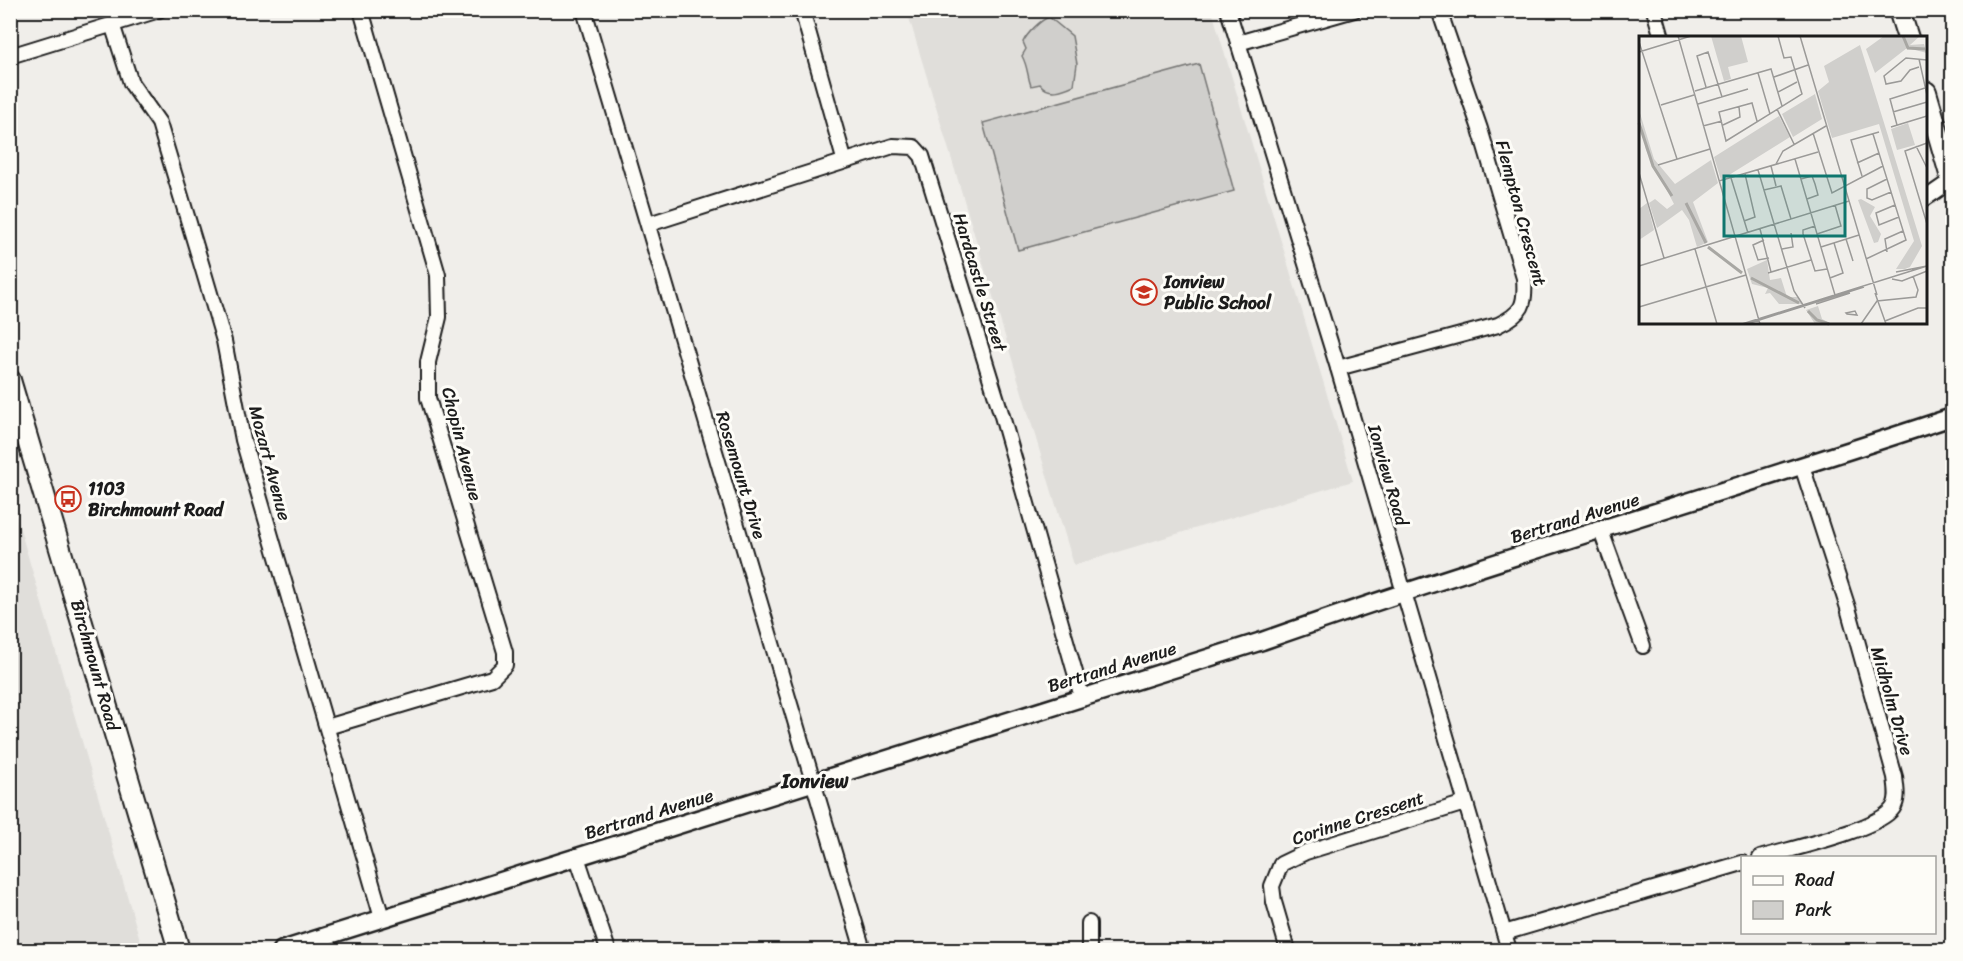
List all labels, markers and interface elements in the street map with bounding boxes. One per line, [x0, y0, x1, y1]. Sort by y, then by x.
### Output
inset map [1639, 36, 1927, 324]
street label: Flempton Crescent [1486, 136, 1556, 290]
street label: Hardcastle Street [944, 209, 1017, 356]
place label: Ionview Public School [1163, 266, 1272, 319]
school or university icon: Ionview Public School [1129, 277, 1159, 307]
street label: Chopin Avenue [432, 384, 492, 504]
street label: Mozart Avenue [239, 402, 301, 524]
street label: Rosemount Drive [706, 407, 776, 543]
street label: Ionview Road [1358, 420, 1418, 531]
place label: 1103 Birchmount Road [88, 473, 224, 526]
street label: Bertrand Avenue [1506, 483, 1644, 553]
bus stop icon: 1103 Birchmount Road [53, 484, 83, 514]
street label: Birchmount Road [61, 596, 129, 736]
street label: Bertrand Avenue [1043, 632, 1181, 702]
street label: Midholm Drive [1861, 643, 1923, 759]
district label: Ionview [780, 764, 849, 799]
street label: Bertrand Avenue [580, 779, 718, 849]
street label: Corinne Crescent [1288, 781, 1428, 854]
legend [1741, 856, 1936, 934]
text: Road [1795, 864, 1835, 896]
text: Park [1795, 894, 1832, 926]

